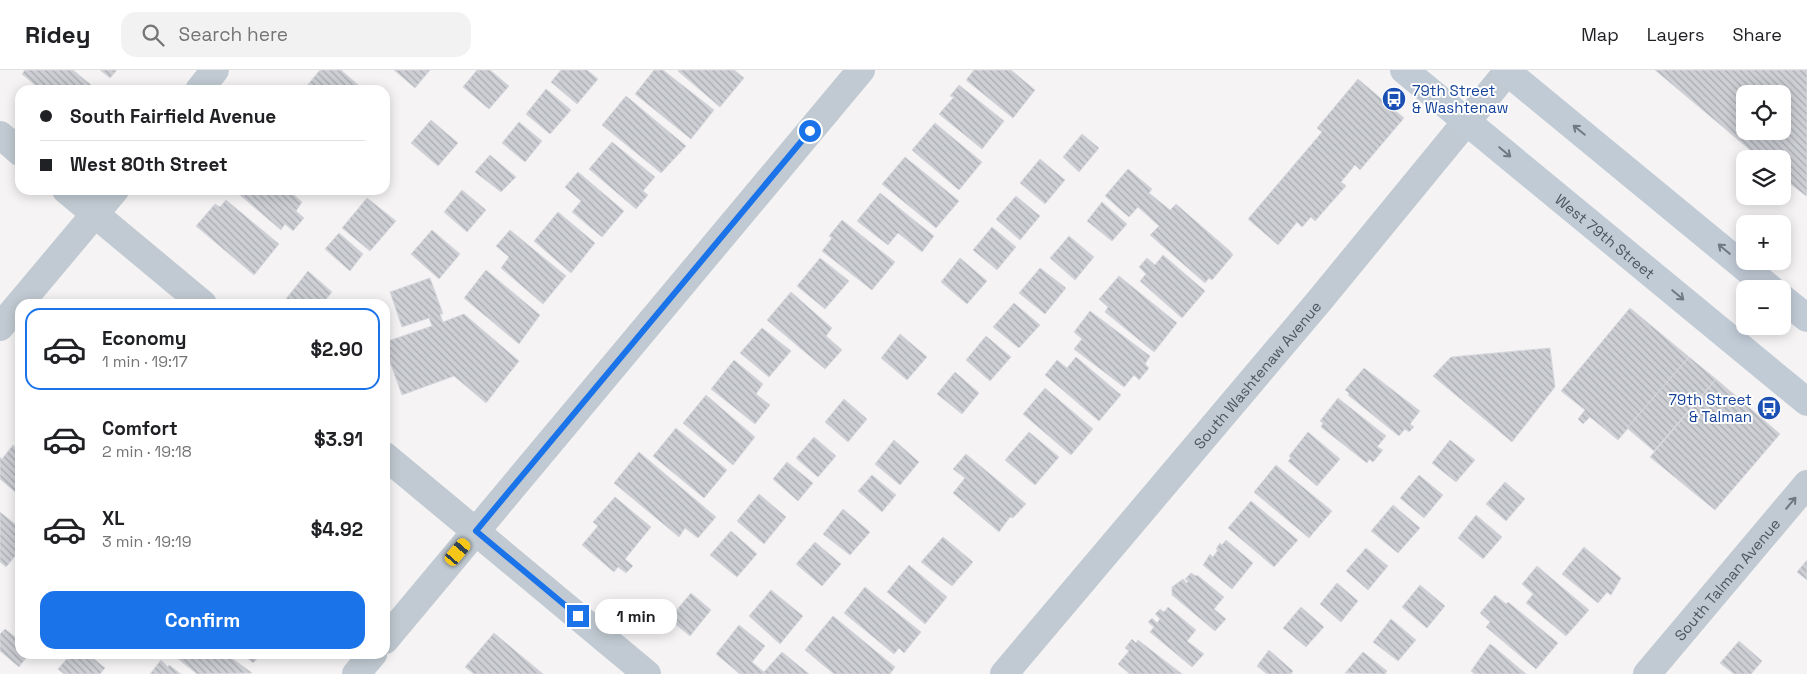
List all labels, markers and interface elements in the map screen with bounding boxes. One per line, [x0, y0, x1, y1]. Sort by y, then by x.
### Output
search box [121, 12, 471, 57]
text: Ridey [25, 19, 91, 50]
icon: search [139, 21, 167, 49]
text: Search here [179, 22, 288, 47]
text: Map [1581, 23, 1619, 46]
text: Layers [1647, 23, 1704, 46]
text: Share [1732, 23, 1782, 46]
place label: 79th Street & Washtenaw [1412, 81, 1508, 117]
map controls [1736, 85, 1791, 335]
button: locate [1736, 85, 1791, 140]
bus stop icon: 79th Street & Washtenaw [1381, 86, 1407, 112]
text: South Fairfield Avenue [70, 104, 276, 129]
route start [799, 120, 821, 142]
one-way arrow [1573, 124, 1586, 135]
one-way arrow [1498, 146, 1511, 158]
button: layers [1736, 150, 1791, 205]
text: West 80th Street [70, 152, 228, 177]
street label: West 79th Street [1552, 189, 1659, 283]
button: + [1736, 215, 1791, 270]
one-way arrow [1717, 243, 1730, 255]
button: − [1736, 280, 1791, 335]
one-way arrow [1671, 290, 1684, 301]
street label: South Washtenaw Avenue [1189, 297, 1325, 452]
text: Economy [102, 326, 186, 351]
icon: car [42, 327, 87, 372]
text: $2.90 [311, 337, 363, 362]
text: 1 min · 19:17 [102, 351, 188, 372]
place label: 79th Street & Talman [1669, 390, 1752, 426]
bus stop icon: 79th Street & Talman [1756, 395, 1782, 421]
text: Comfort [102, 416, 178, 441]
icon: car [42, 417, 87, 462]
text: $3.91 [314, 427, 363, 452]
text: 2 min · 19:18 [102, 441, 192, 462]
one-way arrow [1786, 496, 1797, 509]
text: XL [102, 506, 125, 531]
icon: car [42, 507, 87, 552]
street label: South Talman Avenue [1670, 514, 1784, 644]
text: $4.92 [311, 517, 363, 542]
text: 3 min · 19:19 [102, 531, 192, 552]
car [442, 536, 473, 568]
button: Confirm [40, 591, 365, 649]
callout: 1 min [596, 598, 678, 634]
route end [567, 605, 589, 627]
text: 1 min [616, 606, 656, 627]

